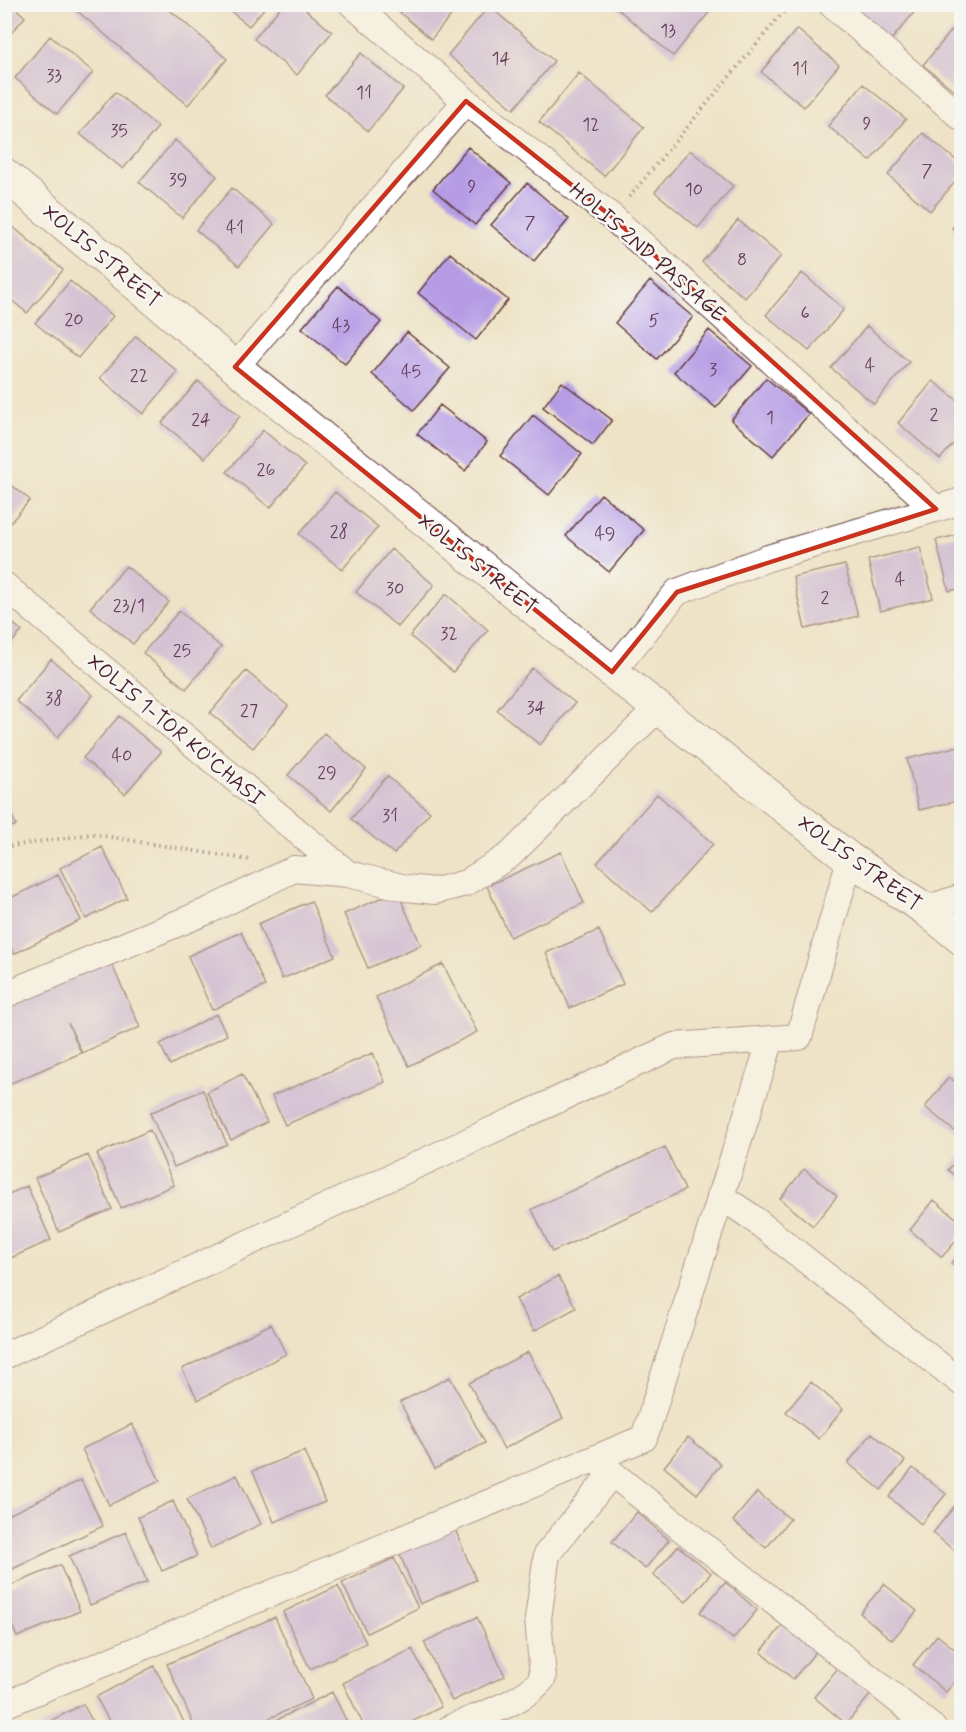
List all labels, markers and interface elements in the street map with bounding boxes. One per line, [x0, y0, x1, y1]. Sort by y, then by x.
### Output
house number: 13 [660, 19, 676, 43]
house number: 14 [492, 47, 511, 71]
house number: 11 [792, 57, 808, 81]
house number: 33 [46, 64, 62, 88]
house number: 11 [356, 81, 372, 105]
house number: 9 [863, 112, 872, 136]
house number: 12 [582, 113, 600, 137]
house number: 35 [110, 119, 128, 143]
house number: 7 [922, 159, 933, 183]
house number: 39 [169, 168, 187, 192]
house number: 9 [468, 175, 477, 199]
street label: HOLIS 2ND PASSAGE [563, 177, 732, 329]
house number: 10 [685, 178, 703, 202]
street label: XOLIS STREET [36, 199, 167, 315]
house number: 7 [525, 211, 536, 235]
house number: 41 [226, 216, 244, 240]
house number: 8 [737, 248, 747, 272]
house number: 6 [800, 301, 810, 325]
house number: 20 [64, 308, 84, 332]
house number: 5 [649, 309, 660, 333]
house number: 43 [332, 314, 350, 338]
house number: 4 [865, 354, 875, 378]
house number: 3 [709, 358, 717, 382]
house number: 45 [401, 360, 421, 384]
house number: 22 [130, 364, 148, 388]
house number: 2 [930, 403, 939, 427]
house number: 1 [766, 406, 774, 430]
house number: 24 [191, 408, 211, 432]
house number: 26 [257, 458, 275, 482]
street label: XOLIS STREET [411, 508, 543, 622]
house number: 28 [330, 520, 348, 544]
house number: 49 [594, 522, 616, 546]
house number: 4 [895, 568, 905, 592]
house number: 30 [386, 577, 404, 601]
house number: 2 [821, 586, 830, 610]
house number: 23/1 [113, 594, 145, 618]
house number: 32 [440, 622, 458, 646]
house number: 25 [173, 639, 191, 663]
street label: XOLIS 1-TOR KO'CHASI [81, 648, 270, 813]
house number: 38 [45, 687, 63, 711]
house number: 34 [526, 696, 546, 720]
house number: 27 [240, 699, 258, 723]
house number: 40 [112, 744, 132, 768]
house number: 29 [317, 761, 337, 785]
house number: 31 [382, 804, 398, 828]
street label: XOLIS STREET [792, 809, 927, 918]

